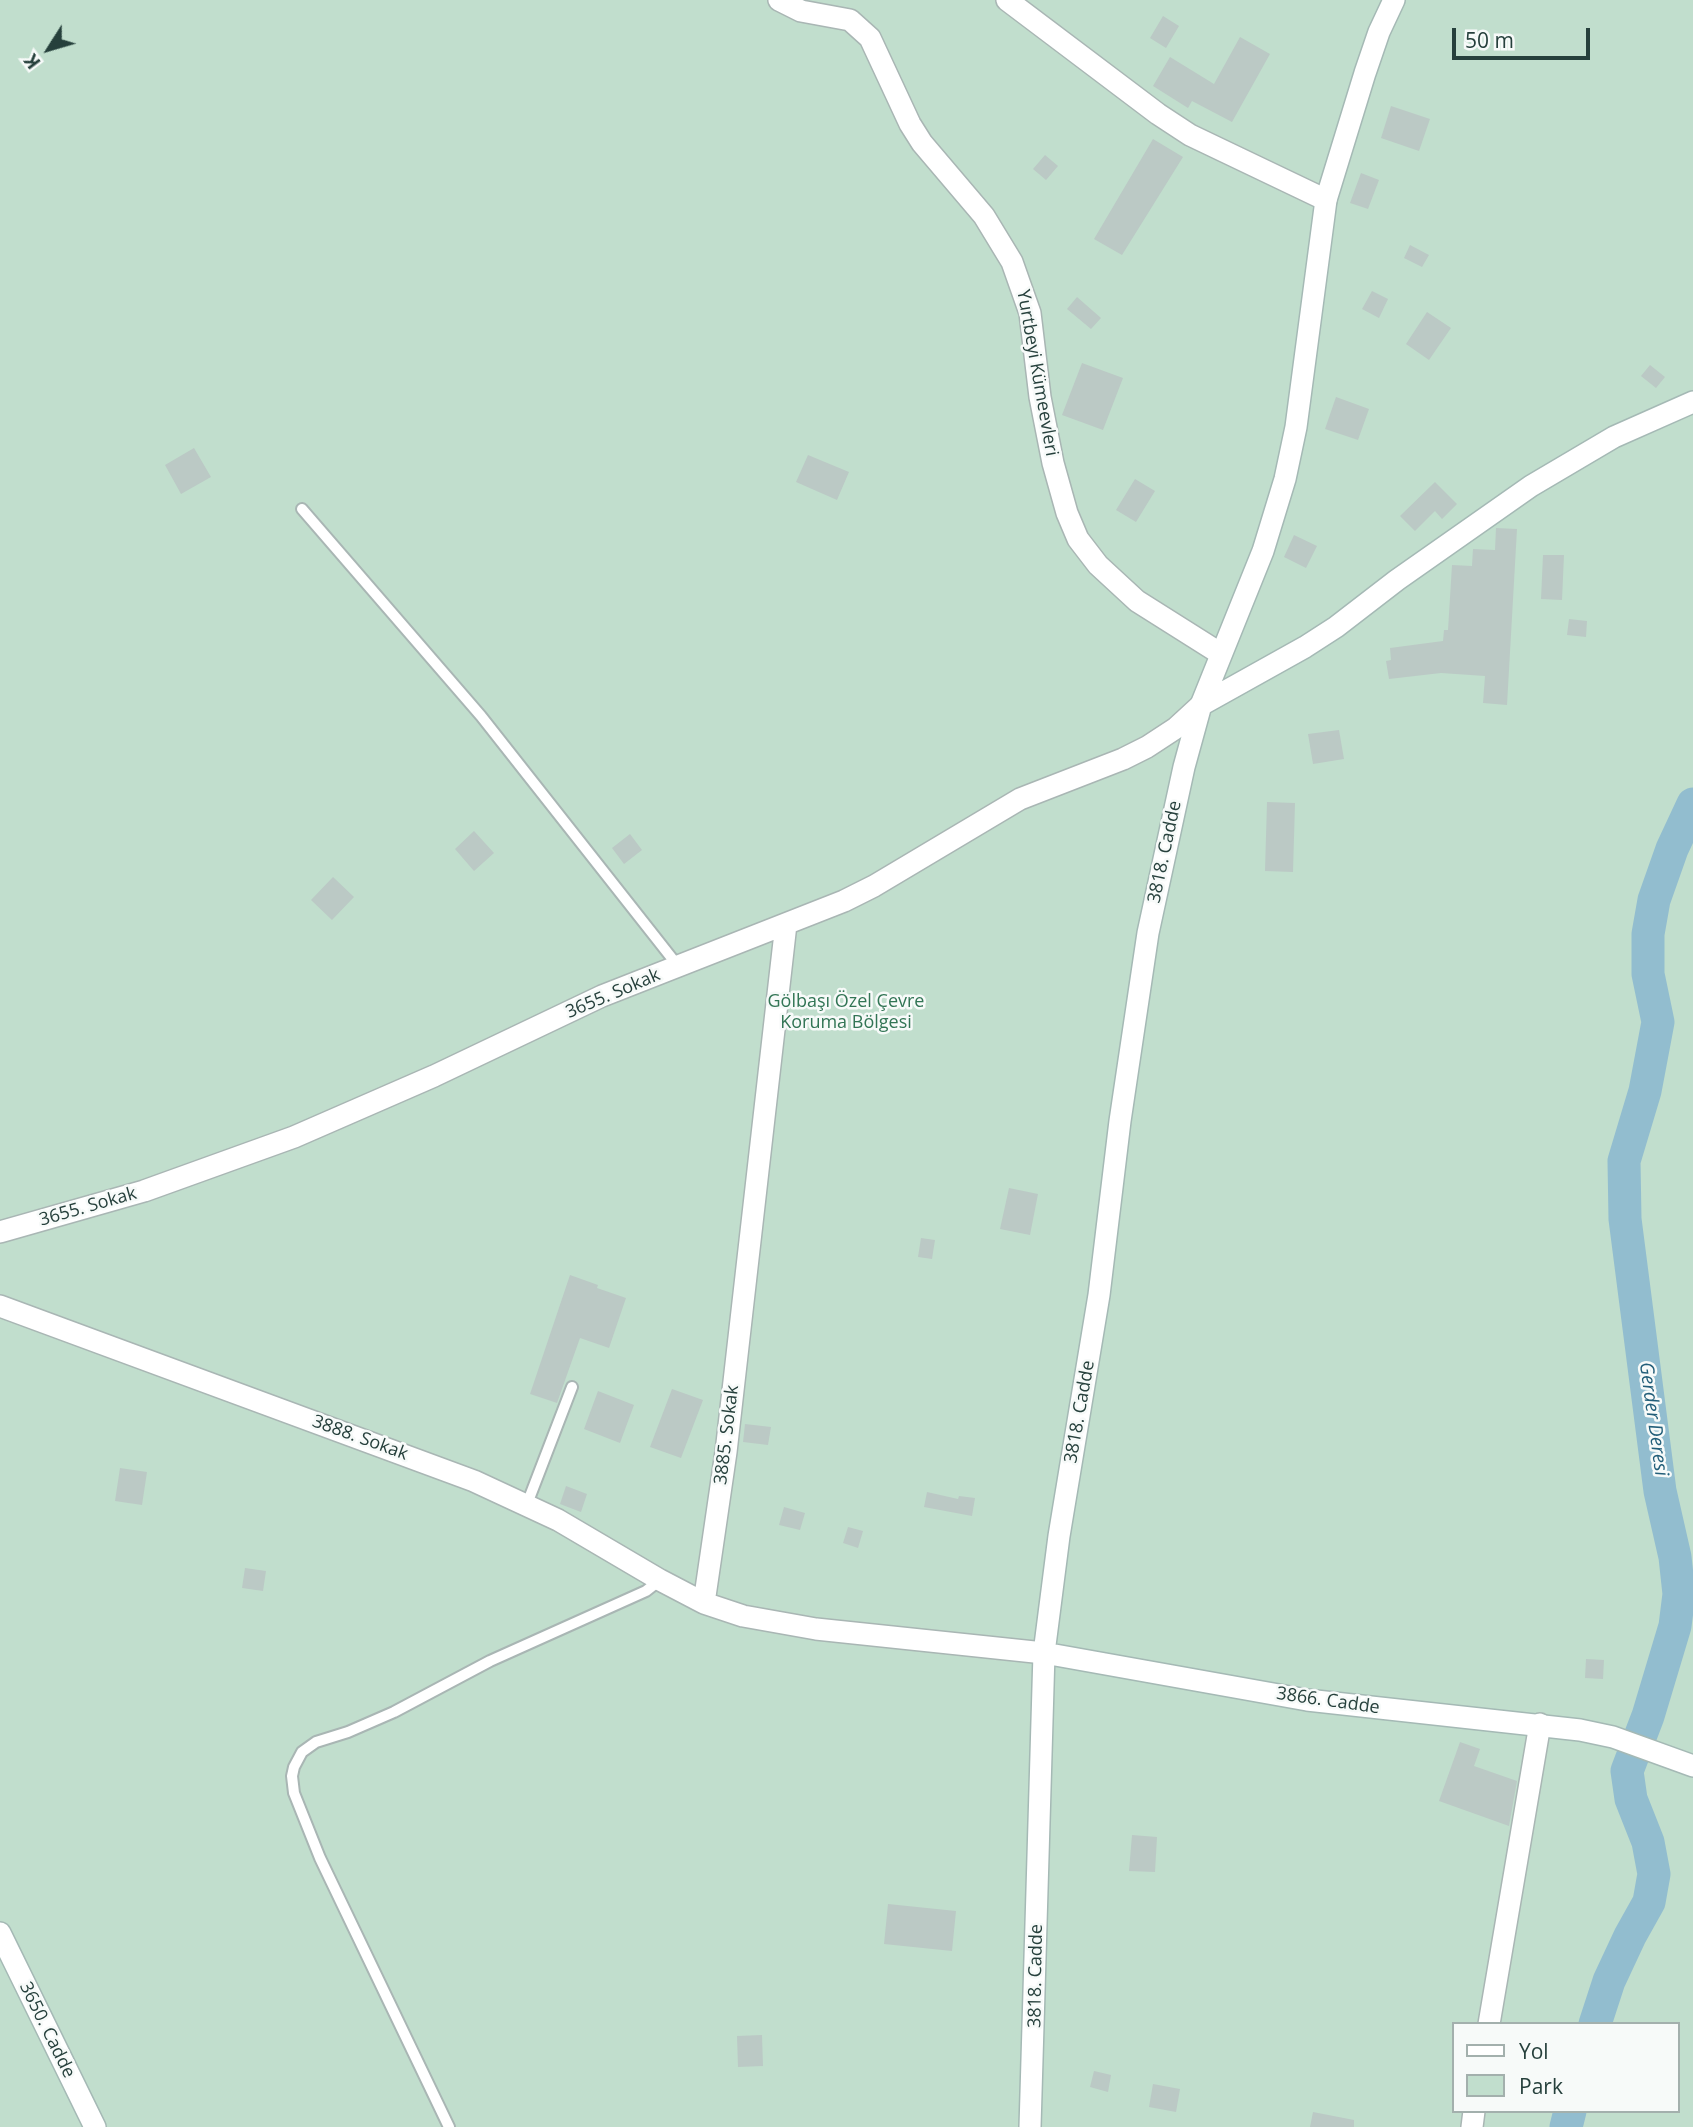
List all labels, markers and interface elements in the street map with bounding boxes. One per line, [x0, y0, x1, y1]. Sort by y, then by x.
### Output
north arrow [14, 14, 84, 84]
scale bar [1455, 14, 1593, 58]
text: 50 m [1465, 26, 1514, 54]
text: K [18, 49, 46, 75]
street label: Yurtbeyi Kümeevleri [1012, 288, 1062, 458]
street label: 3818. Cadde [1144, 799, 1186, 905]
street label: 3655. Sokak [563, 964, 663, 1024]
park label: Gölbaşı Özel Çevre Koruma Bölgesi [768, 991, 924, 1034]
street label: 3655. Sokak [37, 1183, 139, 1231]
street label: 3818. Cadde [1060, 1359, 1100, 1465]
water label: Gerder Deresi [1634, 1361, 1672, 1477]
street label: 3885. Sokak [710, 1384, 744, 1486]
street label: 3888. Sokak [309, 1411, 411, 1465]
street label: 3866. Cadde [1275, 1683, 1381, 1719]
street label: 3818. Cadde [1024, 1924, 1048, 2028]
street label: 3650. Cadde [14, 1979, 80, 2081]
legend [1452, 2022, 1679, 2113]
text: Yol [1519, 2037, 1549, 2065]
text: Park [1519, 2072, 1563, 2100]

